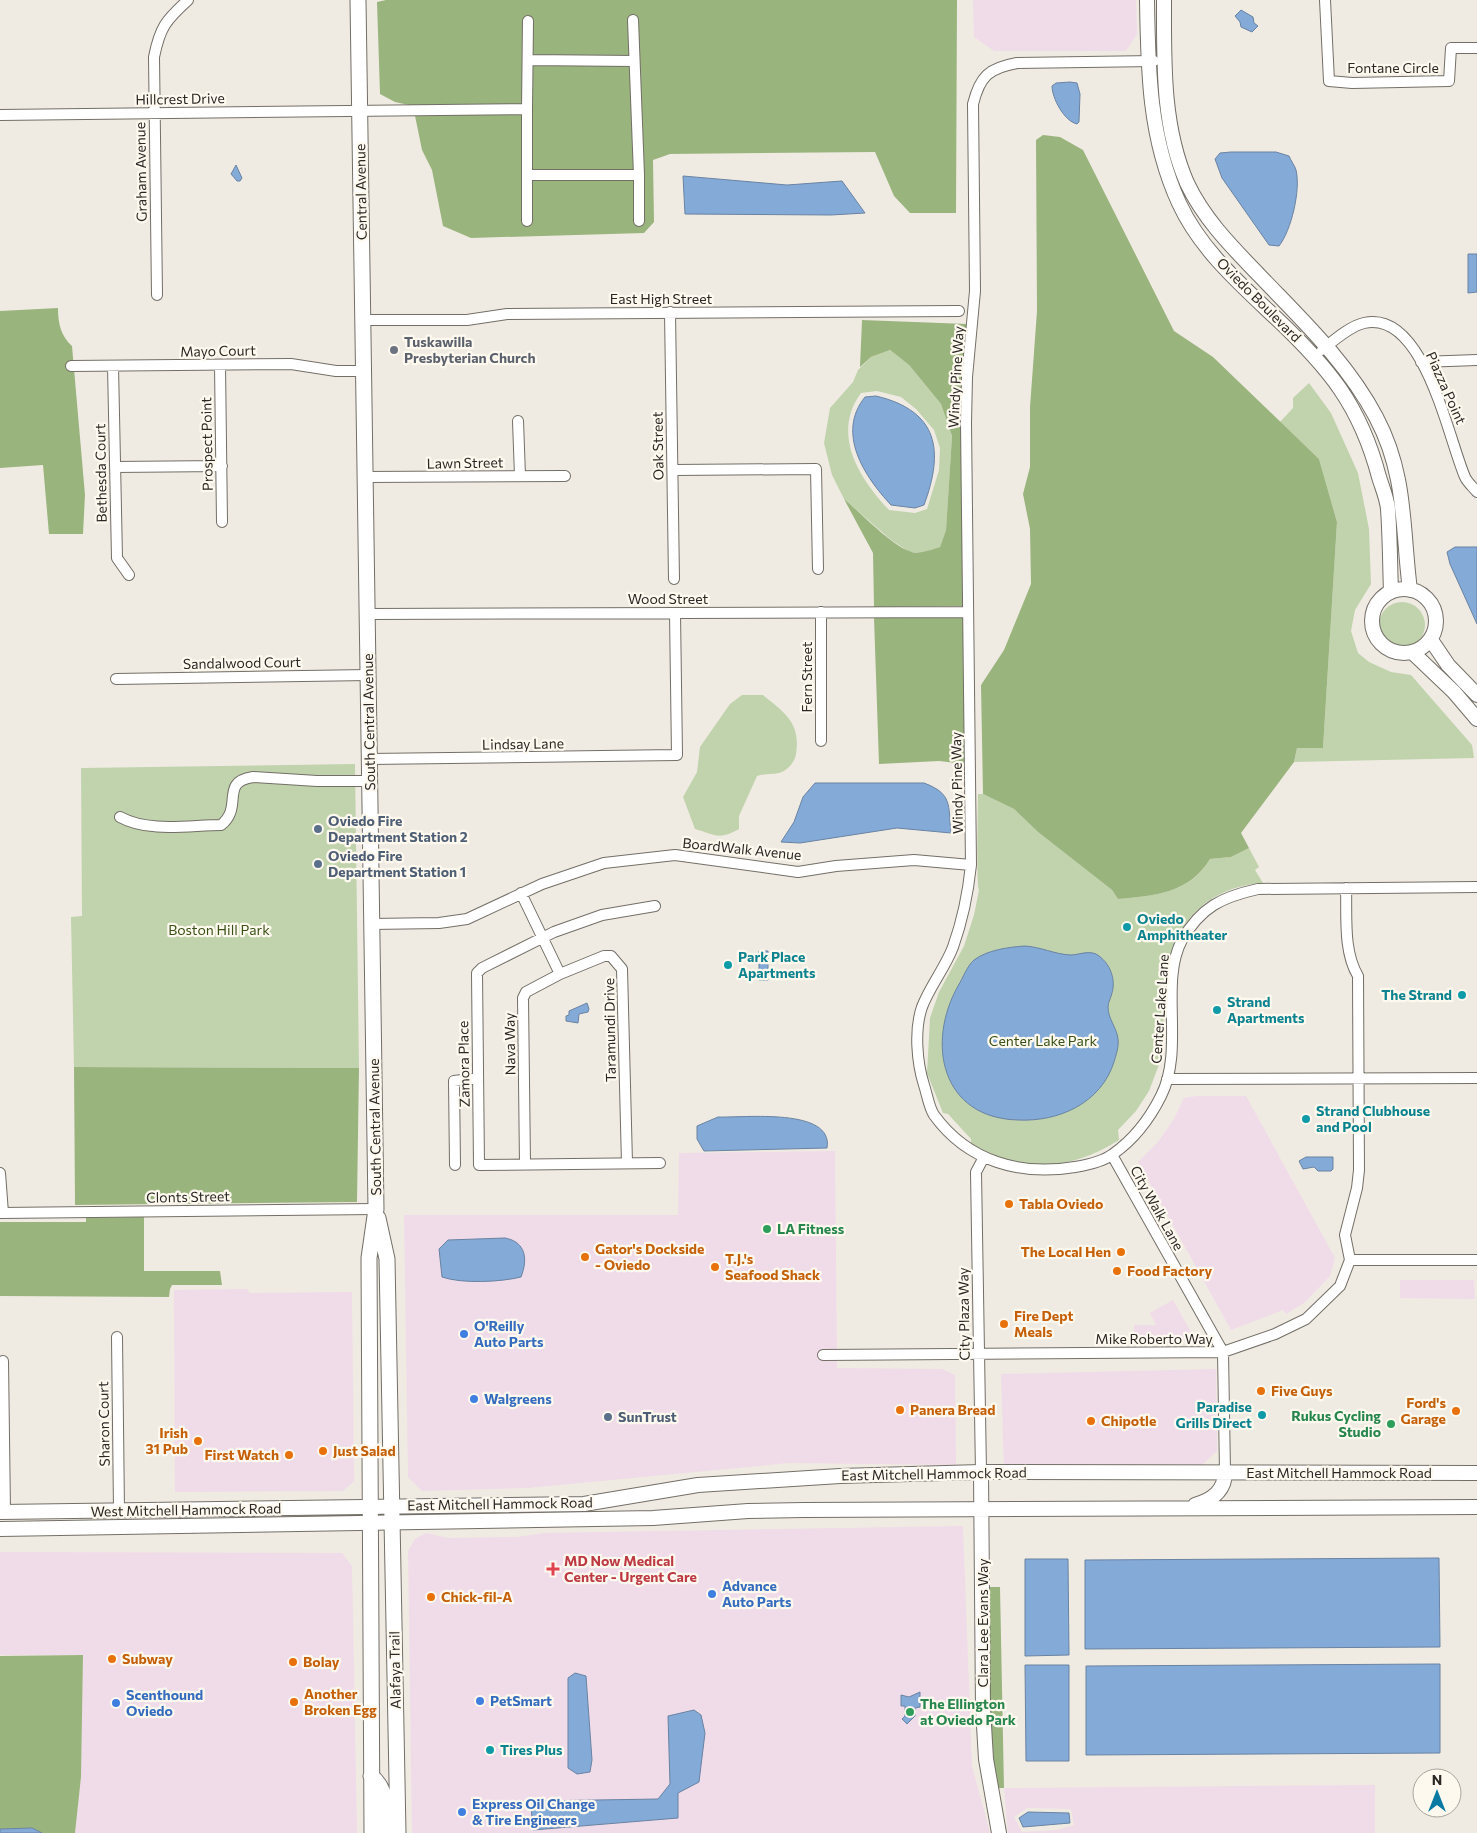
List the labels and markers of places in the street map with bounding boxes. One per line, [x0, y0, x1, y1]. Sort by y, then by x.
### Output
place label: Tuskawilla Presbyterian Church [404, 333, 536, 366]
marker: Tuskawilla Presbyterian Church [388, 344, 400, 356]
place label: Oviedo Fire Department Station 2 [328, 812, 468, 845]
marker: Oviedo Fire Department Station 2 [312, 823, 324, 835]
place label: Oviedo Fire Department Station 1 [328, 847, 466, 880]
marker: Oviedo Fire Department Station 1 [312, 858, 324, 870]
place label: Oviedo Amphitheater [1137, 910, 1228, 943]
marker: Oviedo Amphitheater [1121, 921, 1133, 933]
place label: Park Place Apartments [738, 948, 816, 981]
marker: Park Place Apartments [722, 959, 734, 971]
place label: The Strand [1381, 986, 1452, 1003]
marker: The Strand [1456, 989, 1468, 1001]
place label: Strand Apartments [1227, 993, 1305, 1026]
marker: Strand Apartments [1211, 1004, 1223, 1016]
place label: Strand Clubhouse and Pool [1316, 1102, 1430, 1135]
marker: Strand Clubhouse and Pool [1300, 1113, 1312, 1125]
place label: Tabla Oviedo [1019, 1195, 1103, 1212]
marker: Tabla Oviedo [1003, 1198, 1015, 1210]
place label: LA Fitness [777, 1220, 845, 1237]
marker: LA Fitness [761, 1223, 773, 1235]
place label: Gator's Dockside - Oviedo [595, 1240, 704, 1273]
place label: The Local Hen [1021, 1243, 1111, 1260]
marker: The Local Hen [1115, 1246, 1127, 1258]
place label: T.J.'s Seafood Shack [725, 1250, 820, 1283]
marker: Gator's Dockside - Oviedo [579, 1251, 591, 1263]
marker: T.J.'s Seafood Shack [709, 1261, 721, 1273]
place label: Food Factory [1127, 1262, 1212, 1279]
marker: Food Factory [1111, 1265, 1123, 1277]
place label: Fire Dept Meals [1014, 1307, 1073, 1340]
place label: O'Reilly Auto Parts [474, 1317, 544, 1350]
marker: Fire Dept Meals [998, 1318, 1010, 1330]
marker: O'Reilly Auto Parts [458, 1328, 470, 1340]
place label: Five Guys [1271, 1382, 1333, 1399]
marker: Five Guys [1255, 1385, 1267, 1397]
place label: Walgreens [484, 1390, 552, 1407]
marker: Walgreens [468, 1393, 480, 1405]
place label: Ford's Garage [1400, 1394, 1446, 1427]
place label: Paradise Grills Direct [1175, 1398, 1252, 1431]
place label: Panera Bread [910, 1401, 995, 1418]
marker: Panera Bread [894, 1404, 906, 1416]
marker: Ford's Garage [1450, 1405, 1462, 1417]
place label: Rukus Cycling Studio [1291, 1407, 1381, 1440]
place label: SunTrust [618, 1408, 677, 1425]
marker: Paradise Grills Direct [1256, 1409, 1268, 1421]
marker: SunTrust [602, 1411, 614, 1423]
place label: Chipotle [1101, 1412, 1156, 1429]
marker: Chipotle [1085, 1415, 1097, 1427]
marker: Rukus Cycling Studio [1385, 1418, 1397, 1430]
place label: Irish 31 Pub [145, 1424, 188, 1457]
marker: Irish 31 Pub [192, 1435, 204, 1447]
place label: Just Salad [333, 1442, 396, 1459]
marker: Just Salad [317, 1445, 329, 1457]
place label: First Watch [204, 1446, 279, 1463]
marker: First Watch [283, 1449, 295, 1461]
place label: MD Now Medical Center - Urgent Care [564, 1552, 697, 1585]
marker: MD Now Medical Center - Urgent Care [546, 1562, 560, 1576]
place label: Advance Auto Parts [722, 1577, 792, 1610]
place label: Chick-fil-A [441, 1588, 512, 1605]
marker: Advance Auto Parts [706, 1588, 718, 1600]
marker: Chick-fil-A [425, 1591, 437, 1603]
place label: Subway [122, 1650, 173, 1667]
marker: Subway [106, 1653, 118, 1665]
place label: Bolay [303, 1653, 340, 1670]
marker: Bolay [287, 1656, 299, 1668]
place label: Another Broken Egg [304, 1685, 377, 1718]
place label: Scenthound Oviedo [126, 1686, 203, 1719]
place label: PetSmart [490, 1692, 552, 1709]
marker: PetSmart [474, 1695, 486, 1707]
place label: The Ellington at Oviedo Park [920, 1695, 1016, 1728]
marker: Another Broken Egg [288, 1696, 300, 1708]
marker: Scenthound Oviedo [110, 1697, 122, 1709]
marker: The Ellington at Oviedo Park [904, 1706, 916, 1718]
place label: Tires Plus [500, 1741, 563, 1758]
marker: Tires Plus [484, 1744, 496, 1756]
place label: Express Oil Change & Tire Engineers [472, 1795, 595, 1828]
marker: Express Oil Change & Tire Engineers [456, 1806, 468, 1818]

